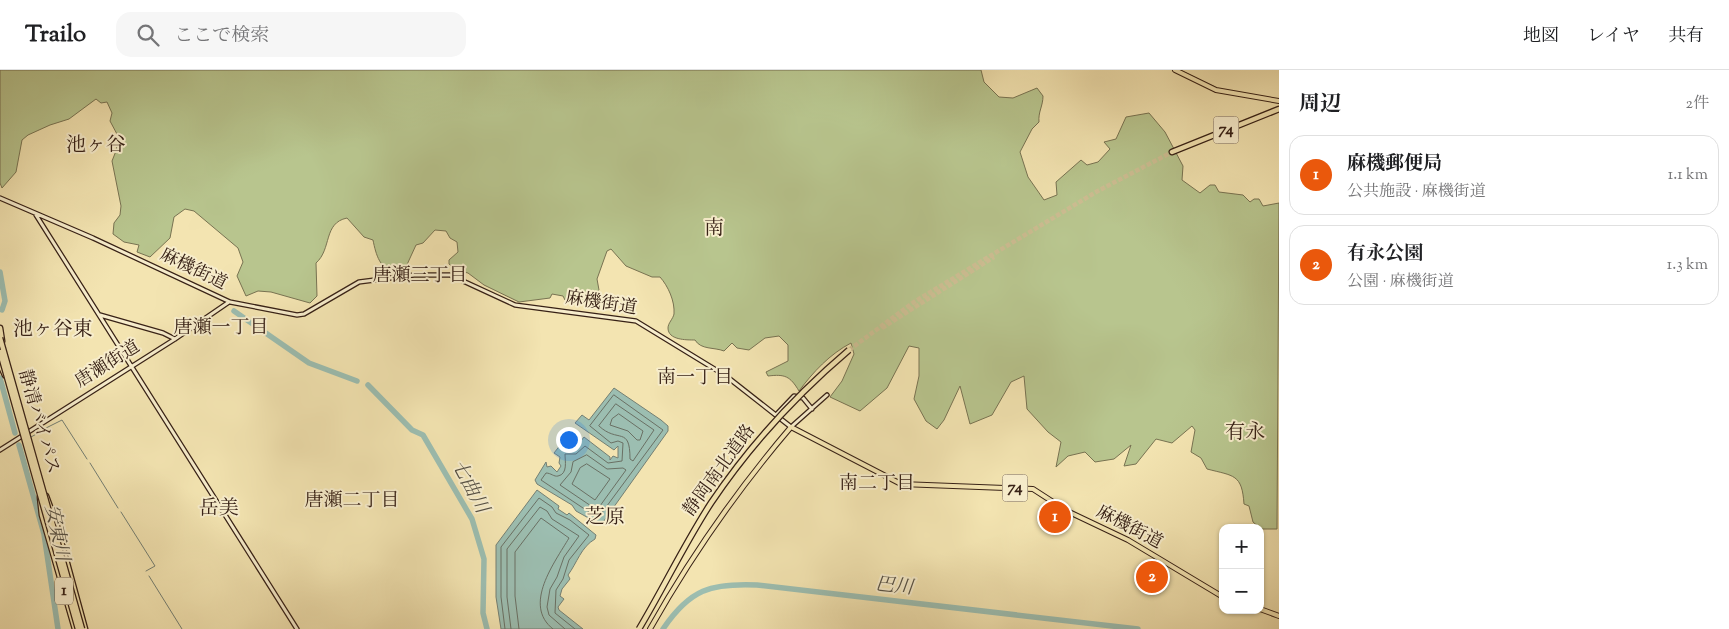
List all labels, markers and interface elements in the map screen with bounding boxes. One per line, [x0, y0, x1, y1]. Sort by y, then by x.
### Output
search box [116, 12, 466, 57]
text: Trailo [25, 18, 86, 52]
icon: search [134, 21, 162, 49]
text: ここで検索 [174, 23, 269, 50]
text: 地図 [1523, 24, 1559, 50]
text: レイヤ [1587, 24, 1640, 50]
text: 共有 [1668, 24, 1704, 50]
text: 周辺 [1299, 90, 1341, 120]
text: 2件 [1686, 93, 1709, 116]
road number: 74 [1214, 116, 1238, 144]
district label: 池ヶ谷 [66, 132, 126, 161]
text: 麻機郵便局 [1347, 151, 1442, 178]
text: 1 [1313, 164, 1319, 187]
text: 1.1 km [1668, 164, 1708, 187]
text: 公共施設 · 麻機街道 [1347, 181, 1486, 204]
district label: 南 [704, 215, 724, 244]
text: 有永公園 [1347, 241, 1423, 268]
street label: 麻機街道 [155, 243, 231, 297]
text: 2 [1312, 254, 1320, 277]
text: 1.3 km [1667, 254, 1708, 277]
district label: 唐瀬三丁目 [372, 263, 468, 290]
text: 公園 · 麻機街道 [1347, 271, 1454, 294]
street label: 麻機街道 [563, 286, 639, 322]
district label: 唐瀬一丁目 [173, 315, 269, 342]
district label: 池ヶ谷東 [13, 316, 93, 345]
street label: 唐瀬街道 [71, 335, 145, 395]
district label: 南一丁目 [657, 365, 733, 392]
street label: 静清バイパス [11, 367, 65, 477]
district label: 有永 [1225, 419, 1265, 448]
street label: 静岡南北道路 [678, 420, 762, 522]
your location [556, 427, 582, 453]
water label: 七曲川 [444, 455, 495, 520]
district label: 南二丁目 [839, 471, 915, 498]
road number: 74 [1002, 474, 1028, 502]
district label: 唐瀬二丁目 [304, 488, 400, 515]
district label: 岳美 [199, 495, 239, 524]
pin: 1 [1039, 498, 1071, 536]
street label: 麻機街道 [1091, 500, 1167, 556]
water label: 安東川 [37, 502, 76, 566]
district label: 芝原 [585, 504, 625, 533]
map controls [1219, 524, 1264, 614]
button: + [1219, 524, 1264, 569]
pin: 2 [1136, 558, 1168, 596]
button: − [1219, 569, 1264, 614]
water label: 巴川 [874, 572, 916, 603]
road number: 1 [55, 578, 73, 604]

